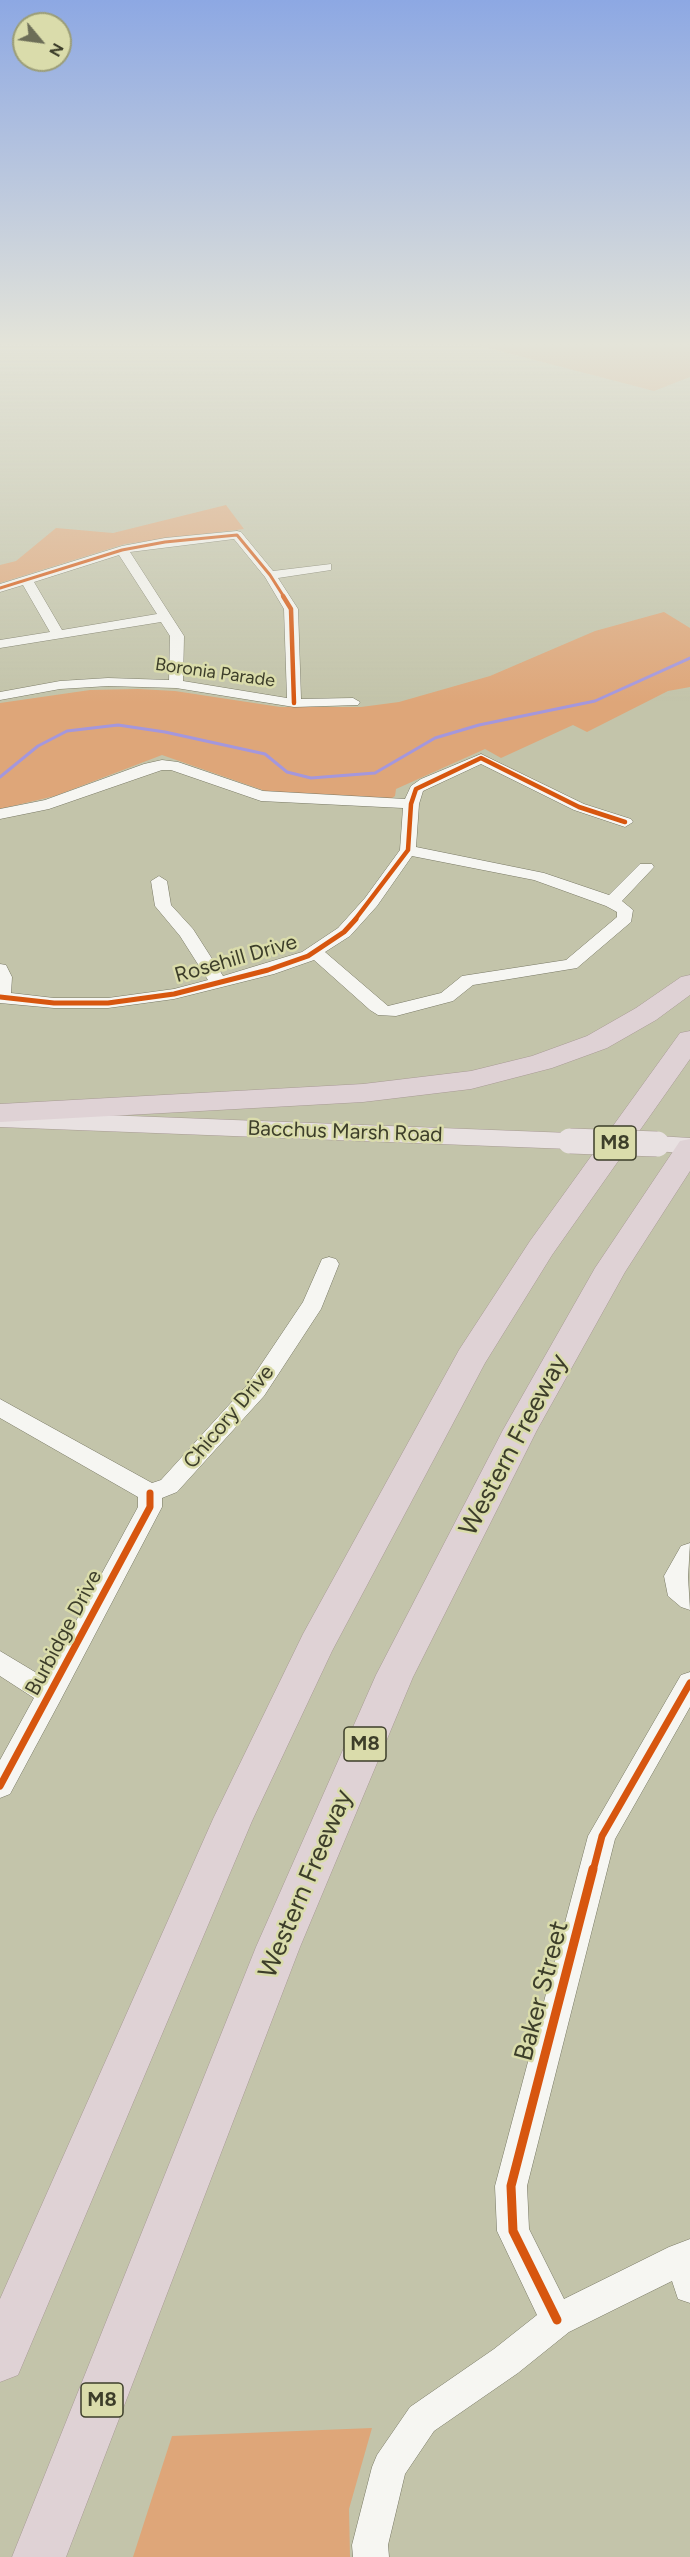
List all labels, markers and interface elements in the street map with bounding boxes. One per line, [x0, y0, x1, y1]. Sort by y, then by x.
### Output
north arrow [12, 12, 72, 72]
text: N [45, 40, 68, 60]
street label: Boronia Parade [154, 654, 276, 692]
street label: Rosehill Drive [172, 930, 300, 988]
street label: Bacchus Marsh Road [247, 1116, 443, 1148]
road number: M8 [594, 1126, 636, 1160]
street label: Western Freeway [453, 1349, 575, 1541]
street label: Chicory Drive [178, 1360, 280, 1474]
street label: Burbidge Drive [20, 1566, 108, 1700]
road number: M8 [344, 1727, 386, 1761]
street label: Western Freeway [252, 1785, 360, 1983]
street label: Baker Street [508, 1918, 576, 2064]
road number: M8 [81, 2383, 123, 2417]

